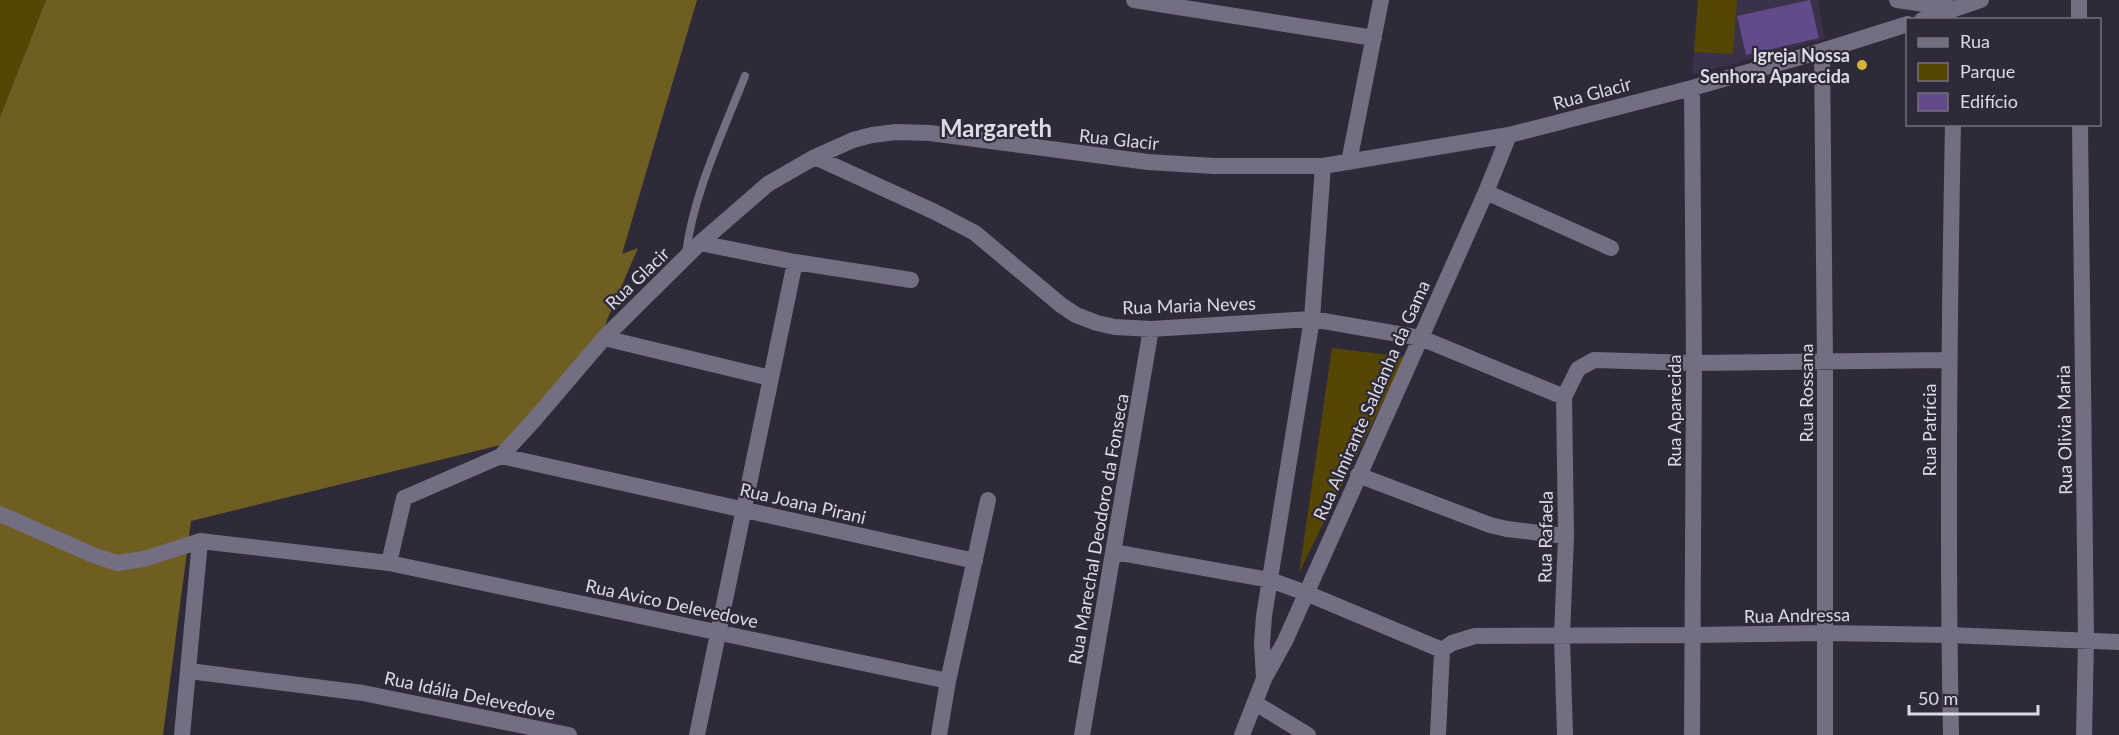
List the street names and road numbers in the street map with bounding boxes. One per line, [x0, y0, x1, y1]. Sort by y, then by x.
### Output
street label: Rua Glacir [1550, 72, 1634, 114]
street label: Rua Glacir [1078, 124, 1160, 154]
street label: Rua Glacir [601, 242, 674, 314]
street label: Rua Almirante Saldanha da Gama [1308, 277, 1434, 523]
street label: Rua Maria Neves [1122, 292, 1256, 318]
street label: Rua Rossana [1795, 344, 1817, 442]
street label: Rua Aparecida [1663, 355, 1685, 467]
street label: Rua Olivia Maria [2052, 365, 2076, 495]
street label: Rua Patrícia [1918, 383, 1940, 477]
street label: Rua Marechal Deodoro da Fonseca [1063, 392, 1133, 666]
street label: Rua Joana Pirani [738, 478, 868, 528]
street label: Rua Rafaela [1533, 491, 1557, 583]
street label: Rua Avico Delevedove [584, 574, 760, 632]
street label: Rua Andressa [1744, 603, 1850, 627]
street label: Rua Idália Delevedove [383, 666, 557, 724]

